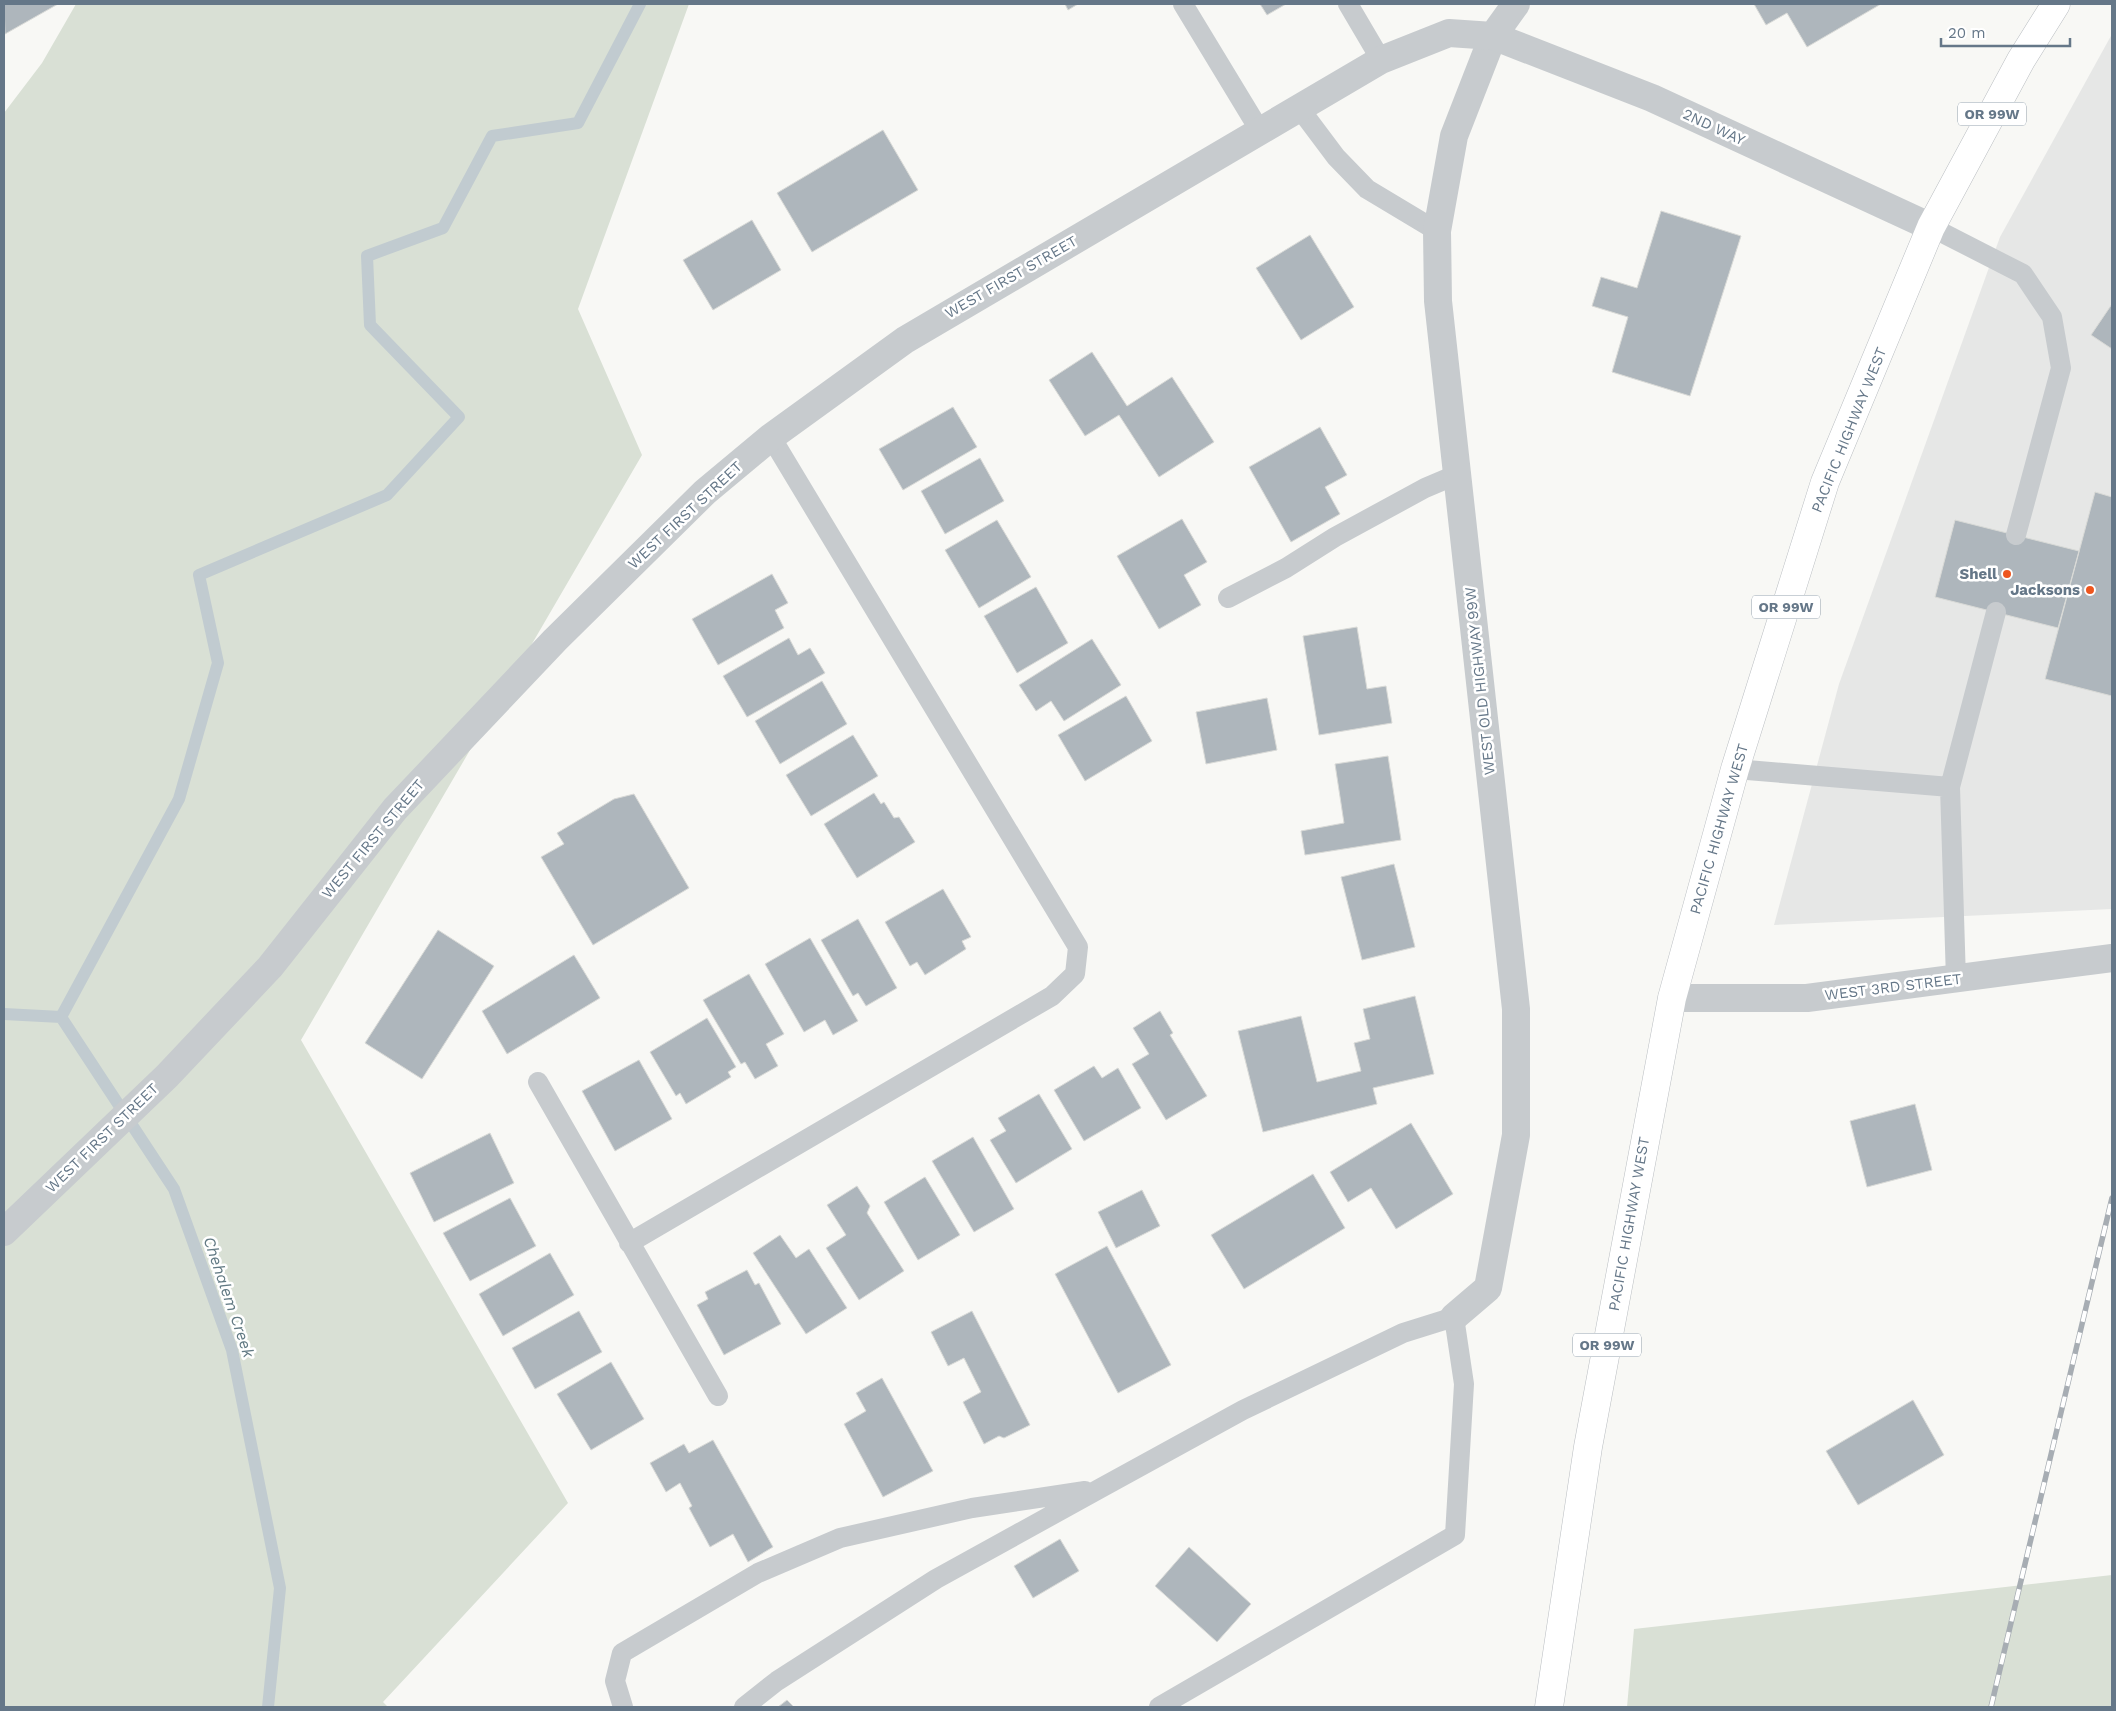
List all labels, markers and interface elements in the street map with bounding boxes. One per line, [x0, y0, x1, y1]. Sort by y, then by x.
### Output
scale bar [1941, 15, 2070, 47]
text: 20 m [1948, 24, 1986, 42]
road number: OR 99W [1958, 102, 2026, 126]
street label: 2ND WAY [1680, 105, 1748, 149]
street label: WEST FIRST STREET [942, 232, 1080, 322]
street label: PACIFIC HIGHWAY WEST [1808, 345, 1890, 515]
street label: WEST FIRST STREET [624, 457, 746, 573]
place label: Shell [1960, 565, 1997, 583]
marker: Shell [2001, 568, 2013, 580]
place label: Jacksons [2010, 581, 2080, 599]
marker: Jacksons [2084, 584, 2096, 596]
street label: WEST OLD HIGHWAY 99W [1461, 586, 1499, 776]
road number: OR 99W [1752, 596, 1820, 618]
street label: PACIFIC HIGHWAY WEST [1686, 742, 1752, 916]
street label: WEST FIRST STREET [318, 776, 428, 902]
street label: WEST 3RD STREET [1823, 970, 1963, 1004]
street label: WEST FIRST STREET [42, 1079, 162, 1197]
street label: PACIFIC HIGHWAY WEST [1605, 1135, 1653, 1313]
water label: Chehalem Creek [199, 1234, 259, 1361]
road number: OR 99W [1573, 1334, 1641, 1356]

